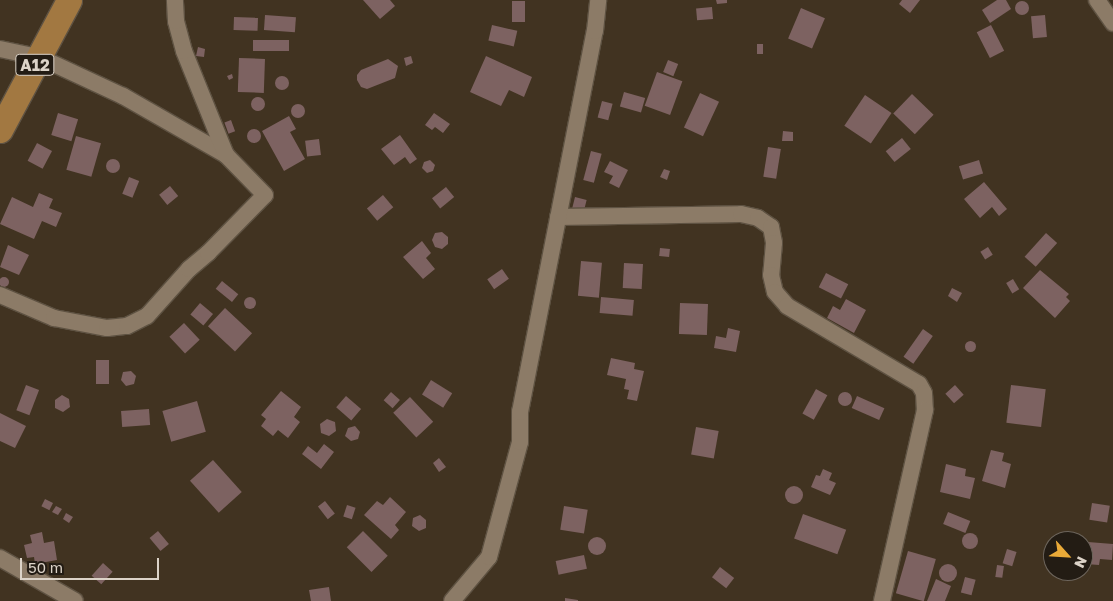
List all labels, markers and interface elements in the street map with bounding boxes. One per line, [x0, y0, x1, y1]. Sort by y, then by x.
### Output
road number: A12 [15, 52, 55, 78]
north arrow [1043, 531, 1093, 581]
scale bar [22, 548, 161, 580]
text: N [1071, 554, 1091, 571]
text: 50 m [28, 558, 63, 576]

